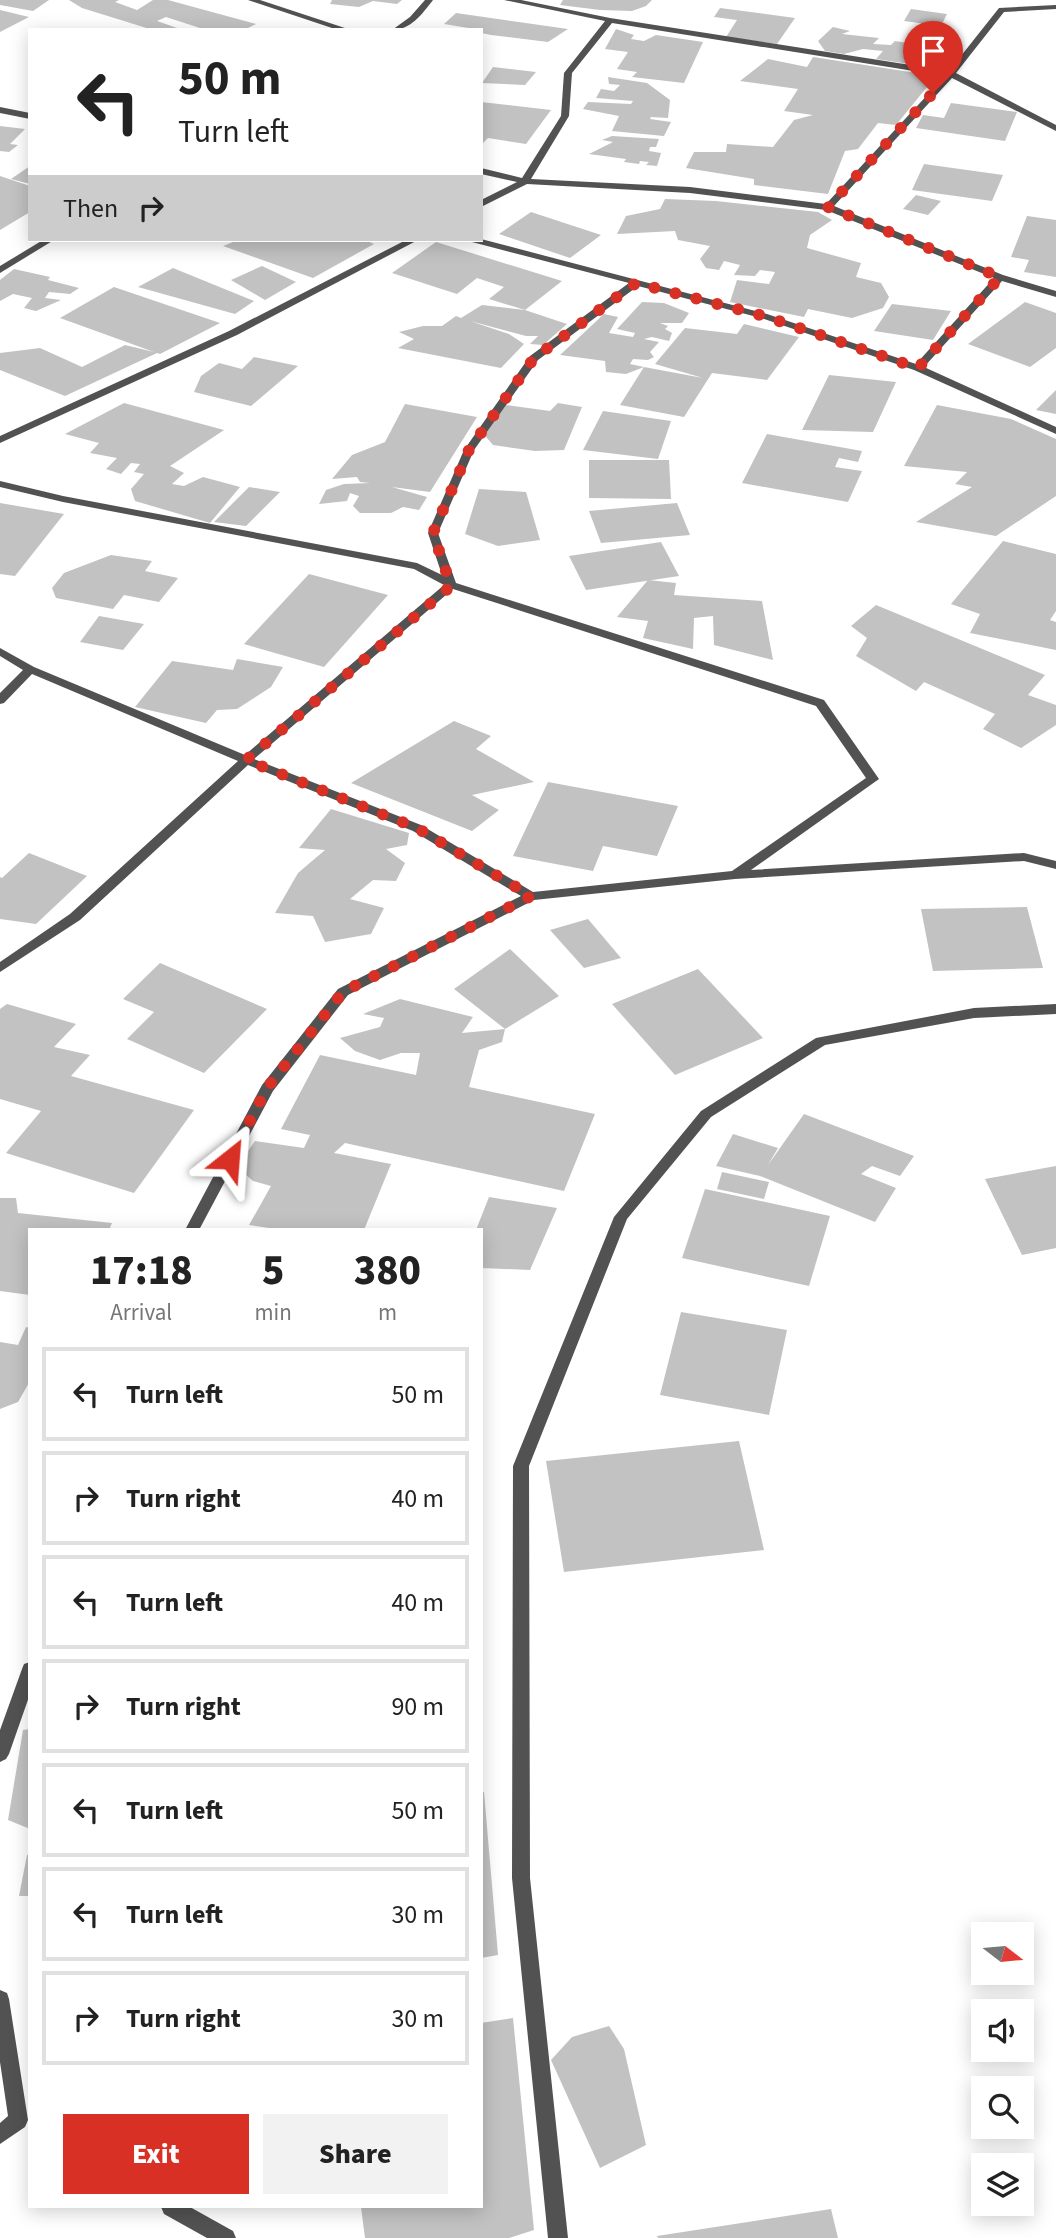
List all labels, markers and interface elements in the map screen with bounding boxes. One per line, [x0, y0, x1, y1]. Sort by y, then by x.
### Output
pin [903, 21, 963, 93]
icon: arrive [914, 32, 952, 70]
text: 50 m [178, 44, 282, 114]
icon: left [63, 56, 154, 147]
text: Turn left [178, 109, 289, 155]
icon: right [132, 189, 170, 227]
text: Then [63, 190, 118, 227]
position arrow [193, 1122, 267, 1196]
text: 17:18 [90, 1241, 193, 1301]
text: 5 [262, 1241, 284, 1301]
text: 380 [354, 1241, 421, 1301]
text: Arrival [110, 1296, 172, 1329]
text: min [255, 1296, 292, 1329]
text: m [378, 1296, 397, 1329]
icon: left [67, 1375, 105, 1413]
text: Turn left [126, 1376, 223, 1413]
text: 50 m [391, 1376, 444, 1413]
icon: right [67, 1479, 105, 1517]
text: Turn right [126, 1480, 241, 1517]
text: 40 m [391, 1480, 444, 1517]
icon: left [67, 1583, 105, 1621]
text: Turn left [126, 1584, 223, 1621]
text: 40 m [391, 1584, 444, 1621]
icon: right [67, 1687, 105, 1725]
text: Turn right [126, 1688, 241, 1725]
text: 90 m [391, 1688, 444, 1725]
icon: left [67, 1791, 105, 1829]
text: Turn left [126, 1792, 223, 1829]
text: 50 m [391, 1792, 444, 1829]
icon: left [67, 1895, 105, 1933]
text: Turn left [126, 1896, 223, 1933]
text: 30 m [391, 1896, 444, 1933]
north arrow [971, 1922, 1034, 1984]
map controls [971, 1922, 1034, 2216]
icon: right [67, 1999, 105, 2037]
button: sound [971, 1999, 1034, 2062]
text: Turn right [126, 2000, 241, 2037]
text: 30 m [391, 2000, 444, 2037]
button: search [971, 2076, 1034, 2139]
button: Exit [63, 2114, 249, 2194]
button: Share [263, 2114, 448, 2194]
button: layers [971, 2153, 1034, 2216]

